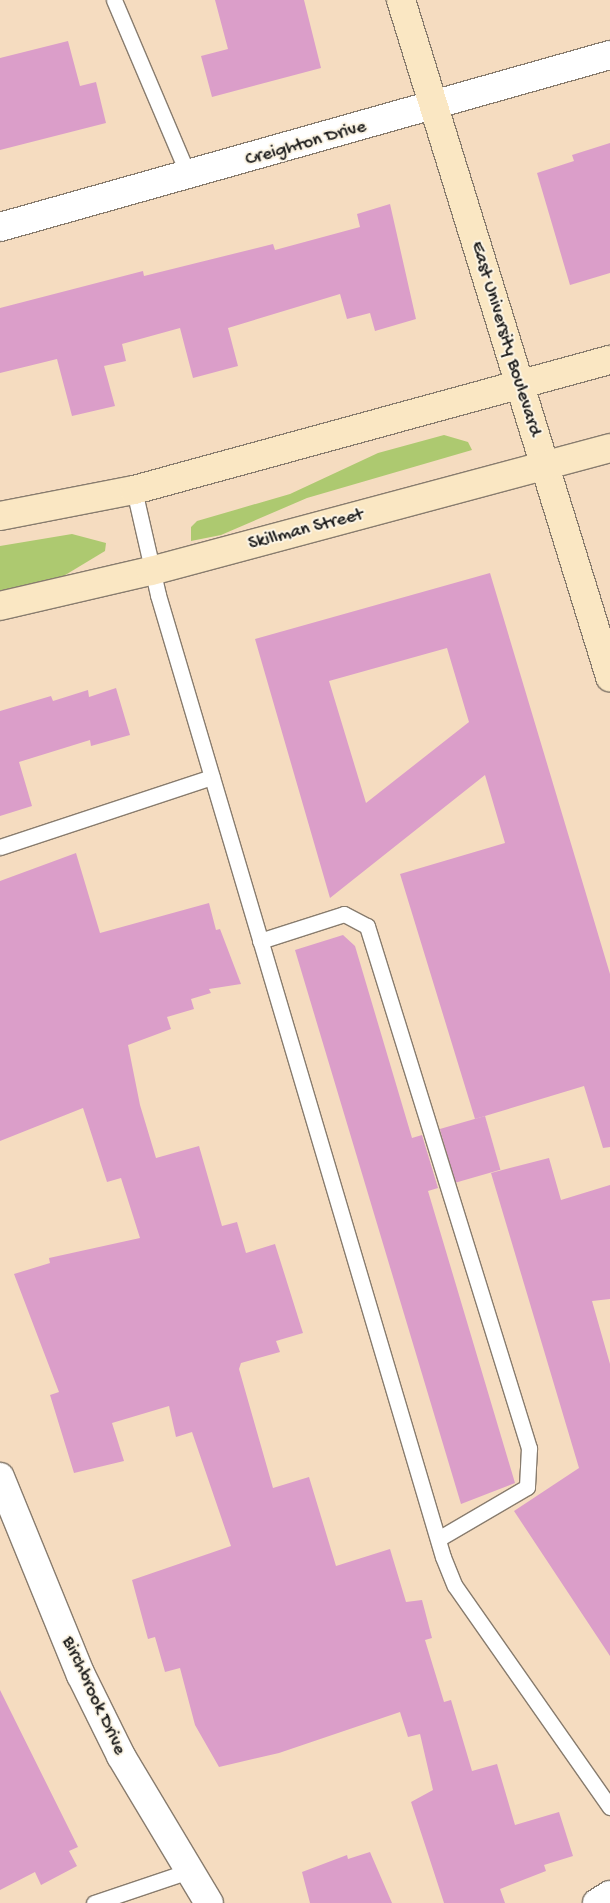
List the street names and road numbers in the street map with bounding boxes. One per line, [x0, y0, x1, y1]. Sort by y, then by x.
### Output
street label: Creighton Drive [243, 116, 369, 172]
street label: East University Boulevard [464, 239, 546, 439]
street label: Skillman Street [246, 504, 366, 556]
street label: Birchbrook Drive [56, 1633, 130, 1759]

